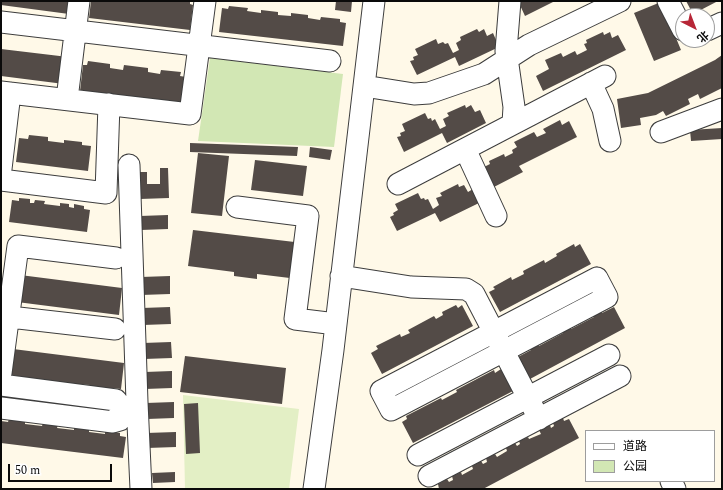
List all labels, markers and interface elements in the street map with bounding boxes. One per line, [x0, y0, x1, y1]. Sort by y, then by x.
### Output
north arrow [675, 8, 715, 48]
text: 北 [693, 27, 712, 47]
legend [585, 430, 715, 482]
text: 道路 [623, 437, 647, 456]
scale bar [10, 456, 114, 482]
text: 公园 [623, 457, 647, 476]
text: 50 m [15, 461, 40, 480]

